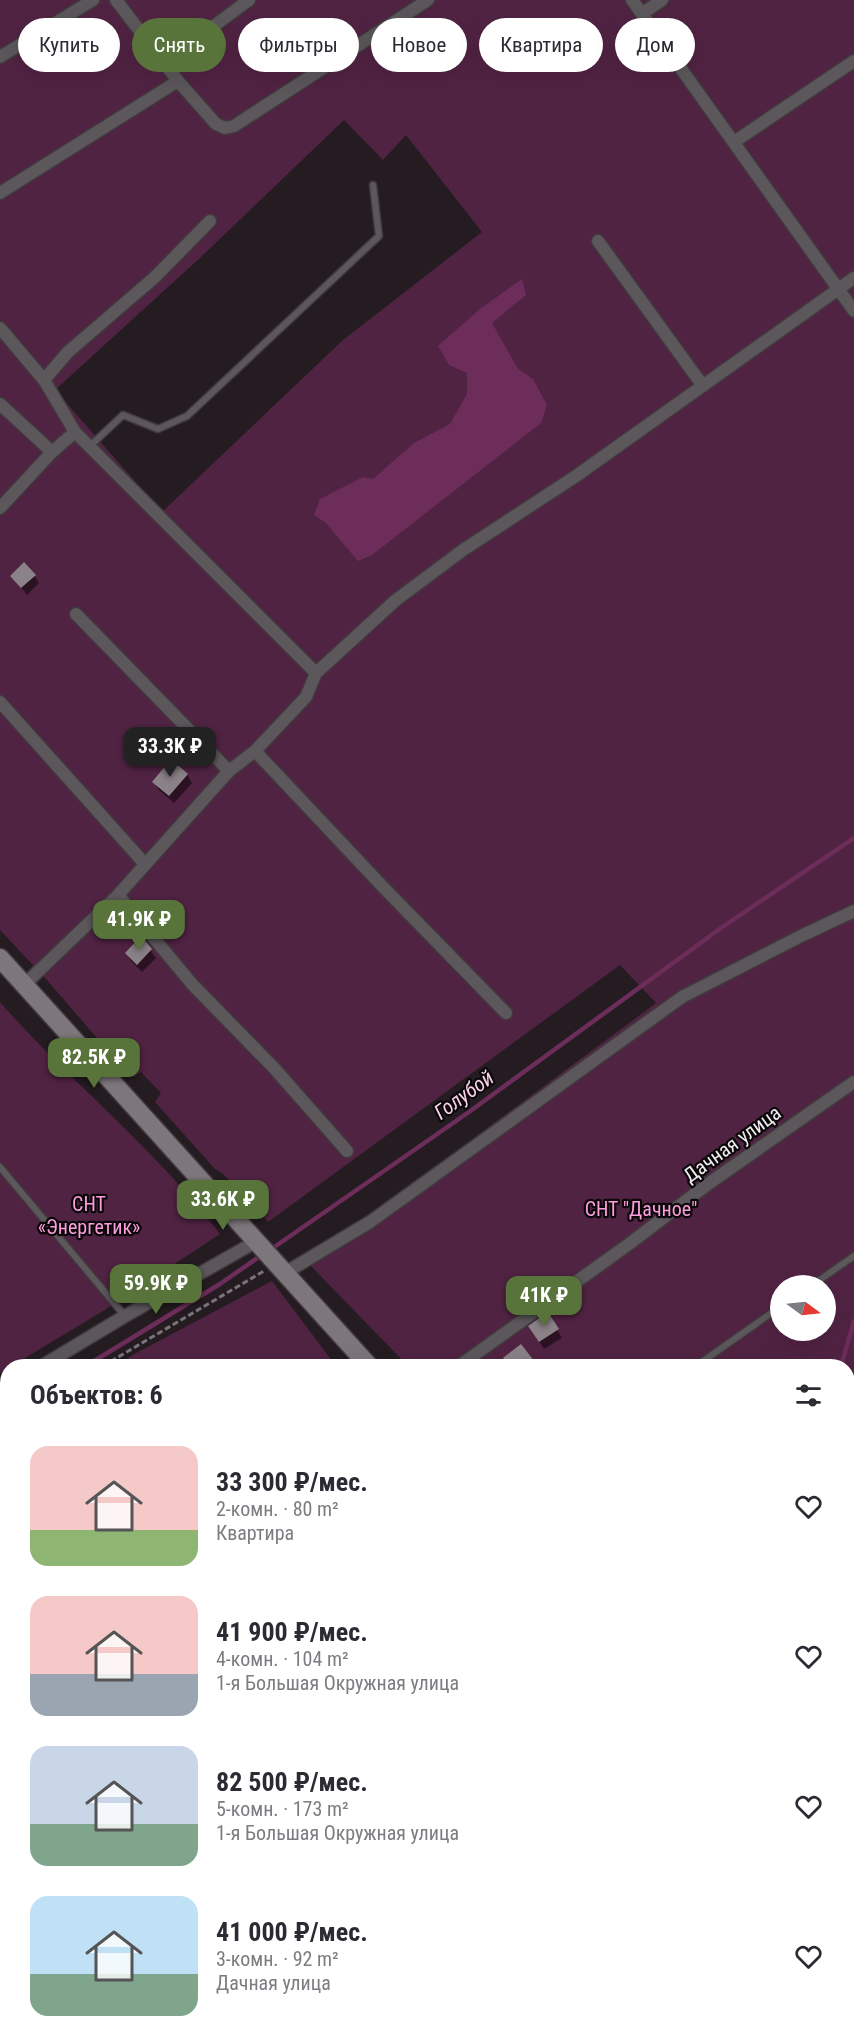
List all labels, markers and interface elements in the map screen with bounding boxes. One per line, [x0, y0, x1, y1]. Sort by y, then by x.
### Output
chip: Купить [18, 18, 120, 72]
chip: Снять [132, 18, 226, 72]
chip: Фильтры [238, 18, 359, 72]
chip: Новое [371, 18, 467, 72]
chip: Квартира [479, 18, 603, 72]
chip: Дом [615, 18, 695, 72]
pin: 33.3K ₽ [115, 727, 225, 778]
text: 33.3K ₽ [138, 734, 202, 758]
pin: 41.9K ₽ [84, 900, 194, 951]
text: 41.9K ₽ [107, 907, 171, 931]
pin: 82.5K ₽ [39, 1038, 149, 1089]
text: 82.5K ₽ [62, 1045, 126, 1069]
water label: Голубой [430, 1065, 498, 1125]
street label: Дачная улица [679, 1101, 785, 1187]
pin: 33.6K ₽ [168, 1180, 278, 1231]
text: 33.6K ₽ [191, 1187, 255, 1211]
park label: СНТ «Энергетик» [38, 1192, 140, 1239]
park label: СНТ "Дачное" [585, 1197, 697, 1221]
pin: 59.9K ₽ [101, 1264, 211, 1315]
text: 59.9K ₽ [124, 1271, 188, 1295]
north arrow [770, 1275, 836, 1341]
map controls [770, 1275, 836, 1341]
pin: 41K ₽ [502, 1276, 586, 1327]
text: 41K ₽ [520, 1283, 568, 1307]
icon: filters [792, 1379, 825, 1412]
text: Объектов: 6 [30, 1380, 163, 1410]
text: 33 300 ₽/мес. [216, 1467, 368, 1497]
icon: home [78, 1470, 150, 1542]
icon: heart [792, 1490, 825, 1523]
text: 2-комн. · 80 m² [216, 1497, 339, 1521]
text: Квартира [216, 1521, 294, 1545]
text: 41 900 ₽/мес. [216, 1617, 368, 1647]
icon: home [78, 1620, 150, 1692]
icon: heart [792, 1640, 825, 1673]
text: 4-комн. · 104 m² [216, 1647, 349, 1671]
text: 1-я Большая Окружная улица [216, 1671, 459, 1695]
text: 82 500 ₽/мес. [216, 1767, 368, 1797]
icon: home [78, 1770, 150, 1842]
icon: heart [792, 1790, 825, 1823]
text: 5-комн. · 173 m² [216, 1797, 349, 1821]
text: 1-я Большая Окружная улица [216, 1821, 459, 1845]
text: 41 000 ₽/мес. [216, 1917, 368, 1947]
icon: home [78, 1920, 150, 1992]
icon: heart [792, 1940, 825, 1973]
text: 3-комн. · 92 m² [216, 1947, 339, 1971]
text: Дачная улица [216, 1971, 331, 1995]

